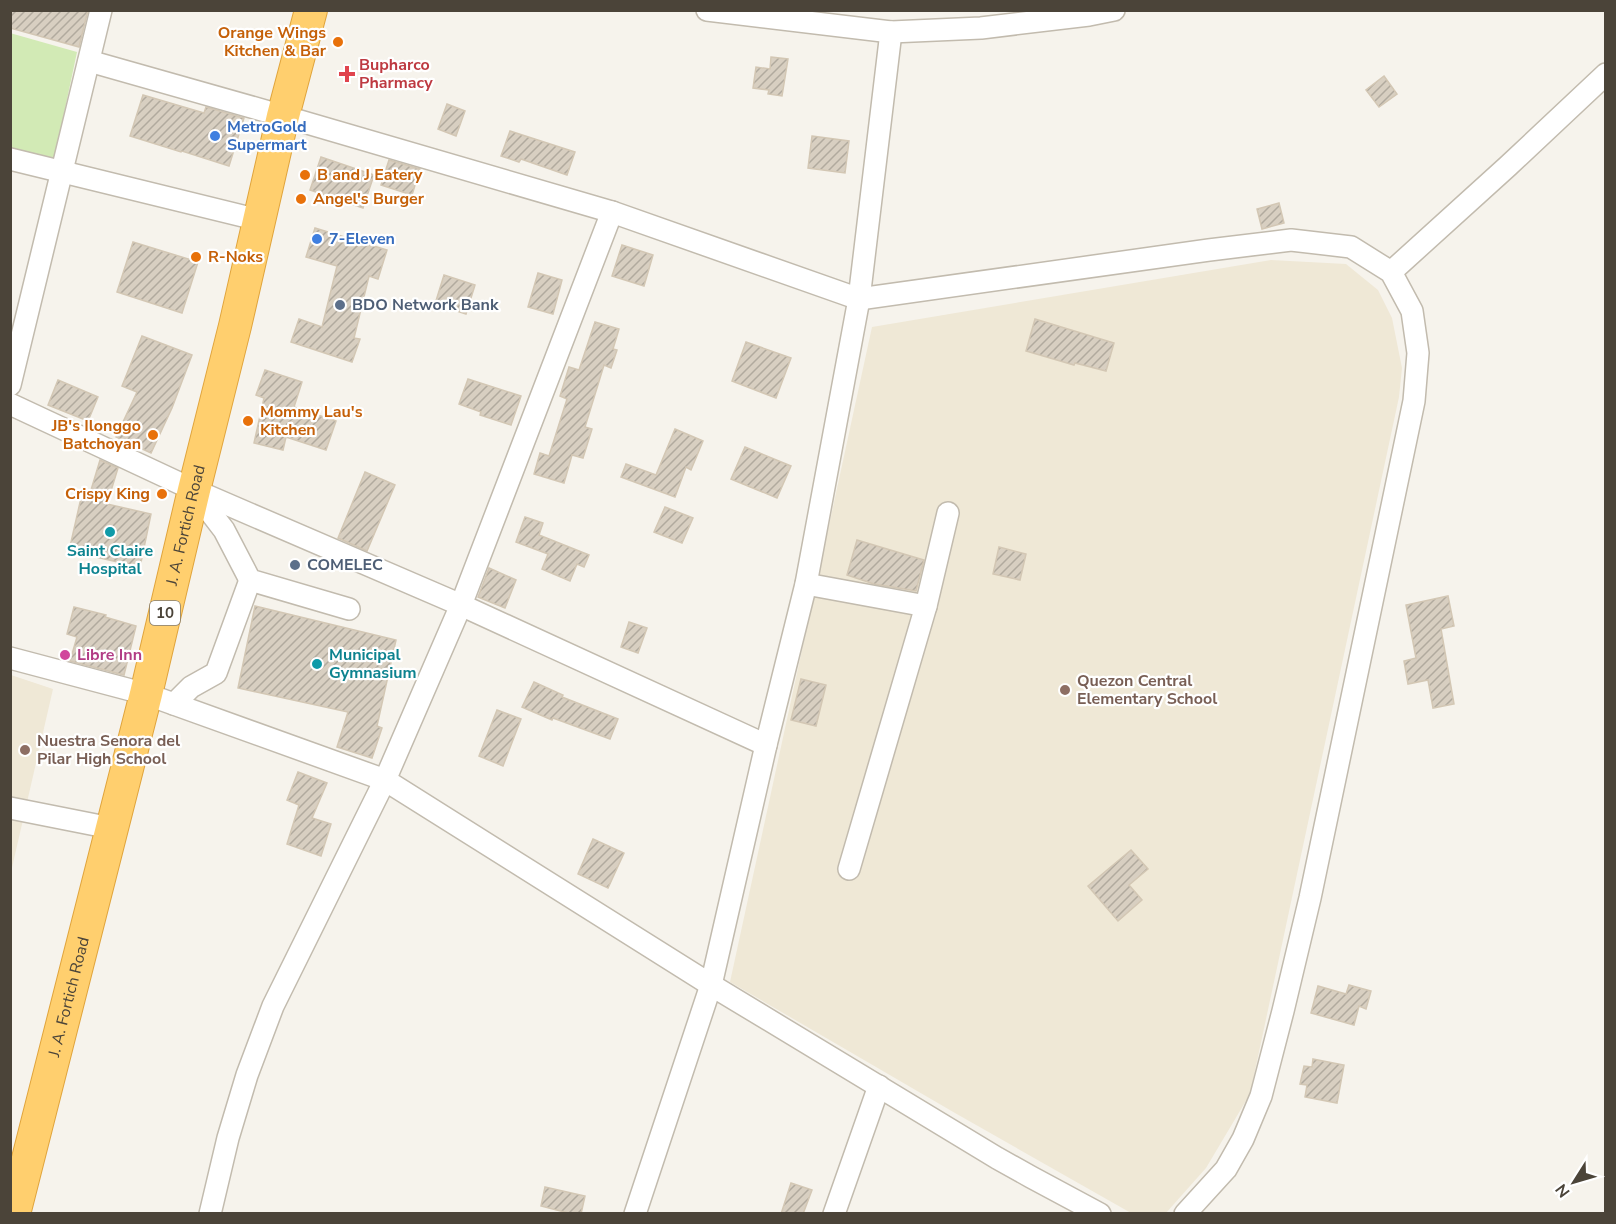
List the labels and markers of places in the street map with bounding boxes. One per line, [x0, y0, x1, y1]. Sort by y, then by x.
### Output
place label: Orange Wings Kitchen & Bar [218, 22, 327, 62]
marker: Orange Wings Kitchen & Bar [331, 35, 345, 49]
place label: Bupharco Pharmacy [359, 54, 433, 94]
marker: Bupharco Pharmacy [340, 67, 354, 81]
place label: MetroGold Supermart [227, 116, 307, 156]
marker: MetroGold Supermart [208, 129, 222, 143]
place label: B and J Eatery [317, 164, 423, 186]
marker: B and J Eatery [298, 168, 312, 182]
place label: Angel's Burger [313, 188, 425, 210]
marker: Angel's Burger [294, 192, 308, 206]
place label: 7-Eleven [329, 228, 395, 250]
marker: 7-Eleven [310, 232, 324, 246]
place label: R-Noks [208, 246, 263, 268]
marker: R-Noks [189, 250, 203, 264]
place label: BDO Network Bank [352, 294, 499, 316]
marker: BDO Network Bank [333, 298, 347, 312]
place label: Mommy Lau's Kitchen [260, 401, 363, 441]
marker: Mommy Lau's Kitchen [241, 414, 255, 428]
place label: JB's Ilonggo Batchoyan [51, 415, 141, 455]
marker: JB's Ilonggo Batchoyan [146, 428, 160, 442]
place label: Crispy King [65, 483, 150, 505]
marker: Crispy King [155, 487, 169, 501]
marker: Saint Claire Hospital [103, 525, 117, 539]
place label: Saint Claire Hospital [67, 540, 154, 580]
place label: COMELEC [307, 554, 383, 576]
marker: COMELEC [288, 558, 302, 572]
place label: Libre Inn [77, 644, 142, 666]
place label: Municipal Gymnasium [329, 644, 417, 684]
marker: Libre Inn [58, 648, 72, 662]
marker: Municipal Gymnasium [310, 657, 324, 671]
place label: Quezon Central Elementary School [1077, 670, 1217, 710]
marker: Quezon Central Elementary School [1058, 683, 1072, 697]
place label: Nuestra Senora del Pilar High School [37, 730, 180, 770]
marker: Nuestra Senora del Pilar High School [18, 743, 32, 757]

